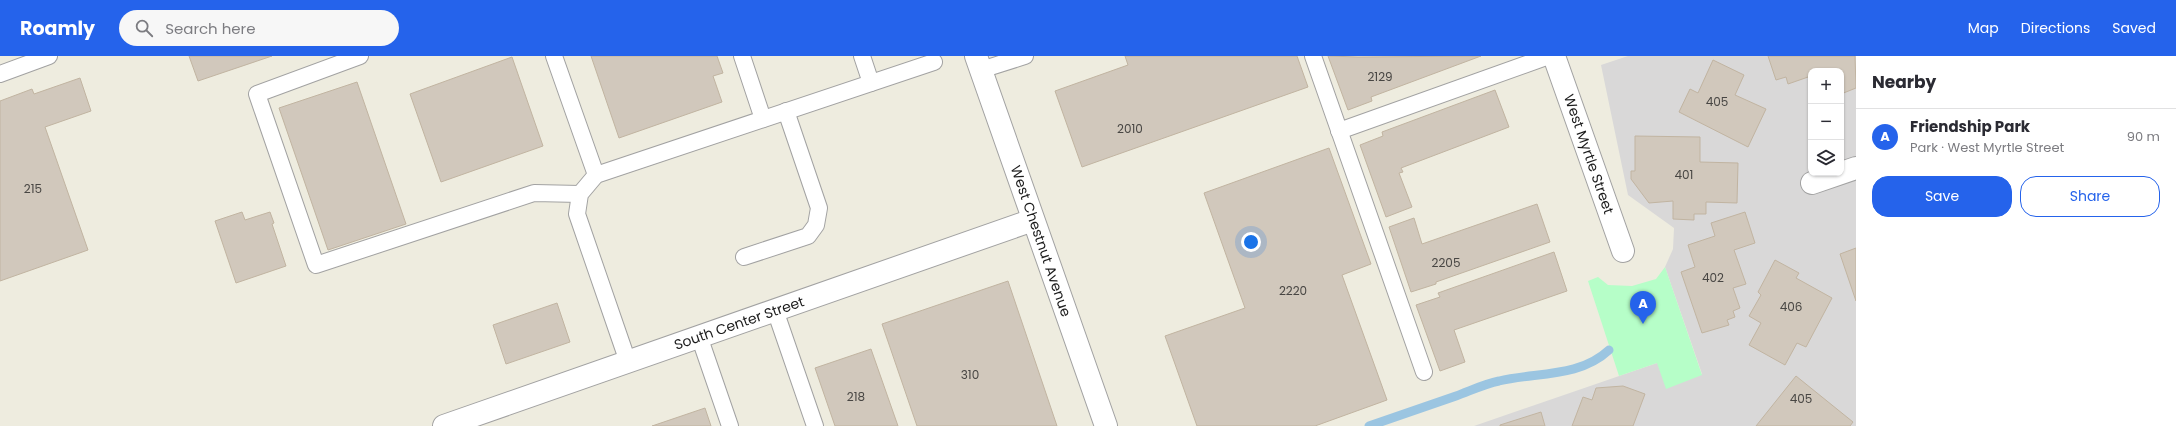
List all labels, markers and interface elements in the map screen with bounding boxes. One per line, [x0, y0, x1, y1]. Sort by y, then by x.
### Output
search box [119, 10, 399, 46]
text: Roamly [20, 15, 95, 42]
icon: search [133, 17, 155, 39]
text: Search here [165, 18, 256, 39]
text: Map [1968, 18, 1999, 38]
text: Directions [2021, 18, 2090, 38]
text: Saved [2112, 18, 2156, 38]
house number: 2129 [1367, 68, 1393, 85]
map controls [1808, 68, 1844, 176]
button: + [1808, 68, 1844, 104]
text: Nearby [1872, 70, 1936, 94]
street label: West Myrtle Street [1559, 91, 1619, 217]
house number: 405 [1706, 93, 1728, 110]
button: − [1808, 104, 1844, 140]
text: Friendship Park [1910, 116, 2030, 137]
house number: 2010 [1117, 120, 1143, 137]
text: A [1880, 127, 1890, 146]
text: 90 m [2127, 127, 2160, 146]
text: Park · West Myrtle Street [1910, 138, 2064, 157]
button: layers [1808, 140, 1844, 176]
street label: West Chestnut Avenue [1006, 163, 1076, 320]
house number: 401 [1675, 166, 1693, 183]
button: Save [1872, 176, 2012, 217]
button: Share [2020, 176, 2160, 217]
house number: 215 [24, 180, 42, 197]
your location [1241, 232, 1261, 252]
house number: 2205 [1432, 254, 1460, 271]
house number: 402 [1702, 269, 1724, 286]
house number: 2220 [1279, 282, 1307, 299]
street label: South Center Street [671, 291, 807, 355]
pin: A [1630, 291, 1656, 324]
house number: 406 [1780, 298, 1802, 315]
house number: 310 [961, 366, 979, 383]
house number: 218 [847, 388, 865, 405]
house number: 405 [1790, 390, 1812, 407]

